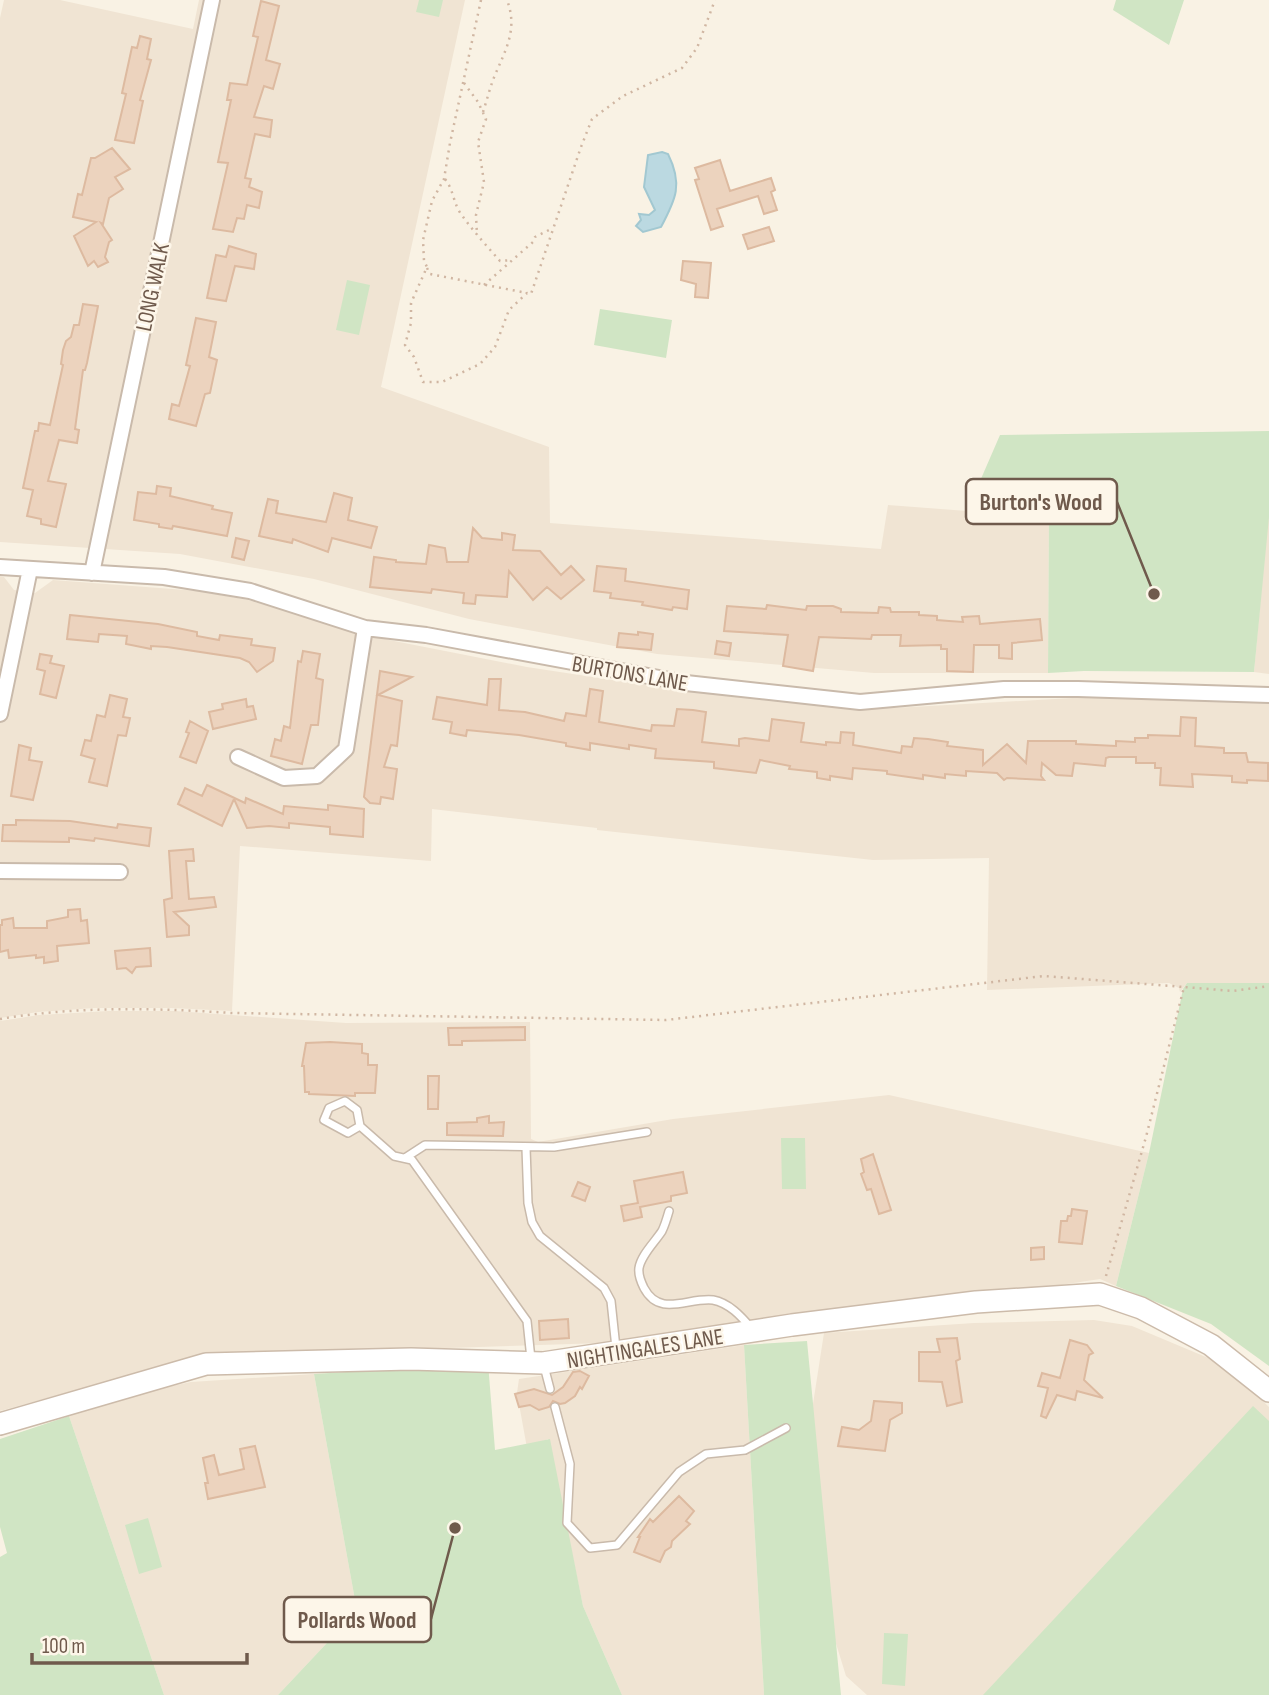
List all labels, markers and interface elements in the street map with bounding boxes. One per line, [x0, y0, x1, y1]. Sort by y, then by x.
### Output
street label: LONG WALK [130, 240, 176, 334]
callout: Burton's Wood [966, 479, 1117, 524]
text: Burton's Wood [980, 488, 1102, 517]
street label: BURTONS LANE [570, 650, 690, 698]
street label: NIGHTINGALES LANE [565, 1323, 725, 1375]
callout: Pollards Wood [284, 1597, 431, 1642]
text: Pollards Wood [297, 1606, 417, 1635]
scale bar [32, 1622, 247, 1666]
text: 100 m [42, 1634, 85, 1659]

